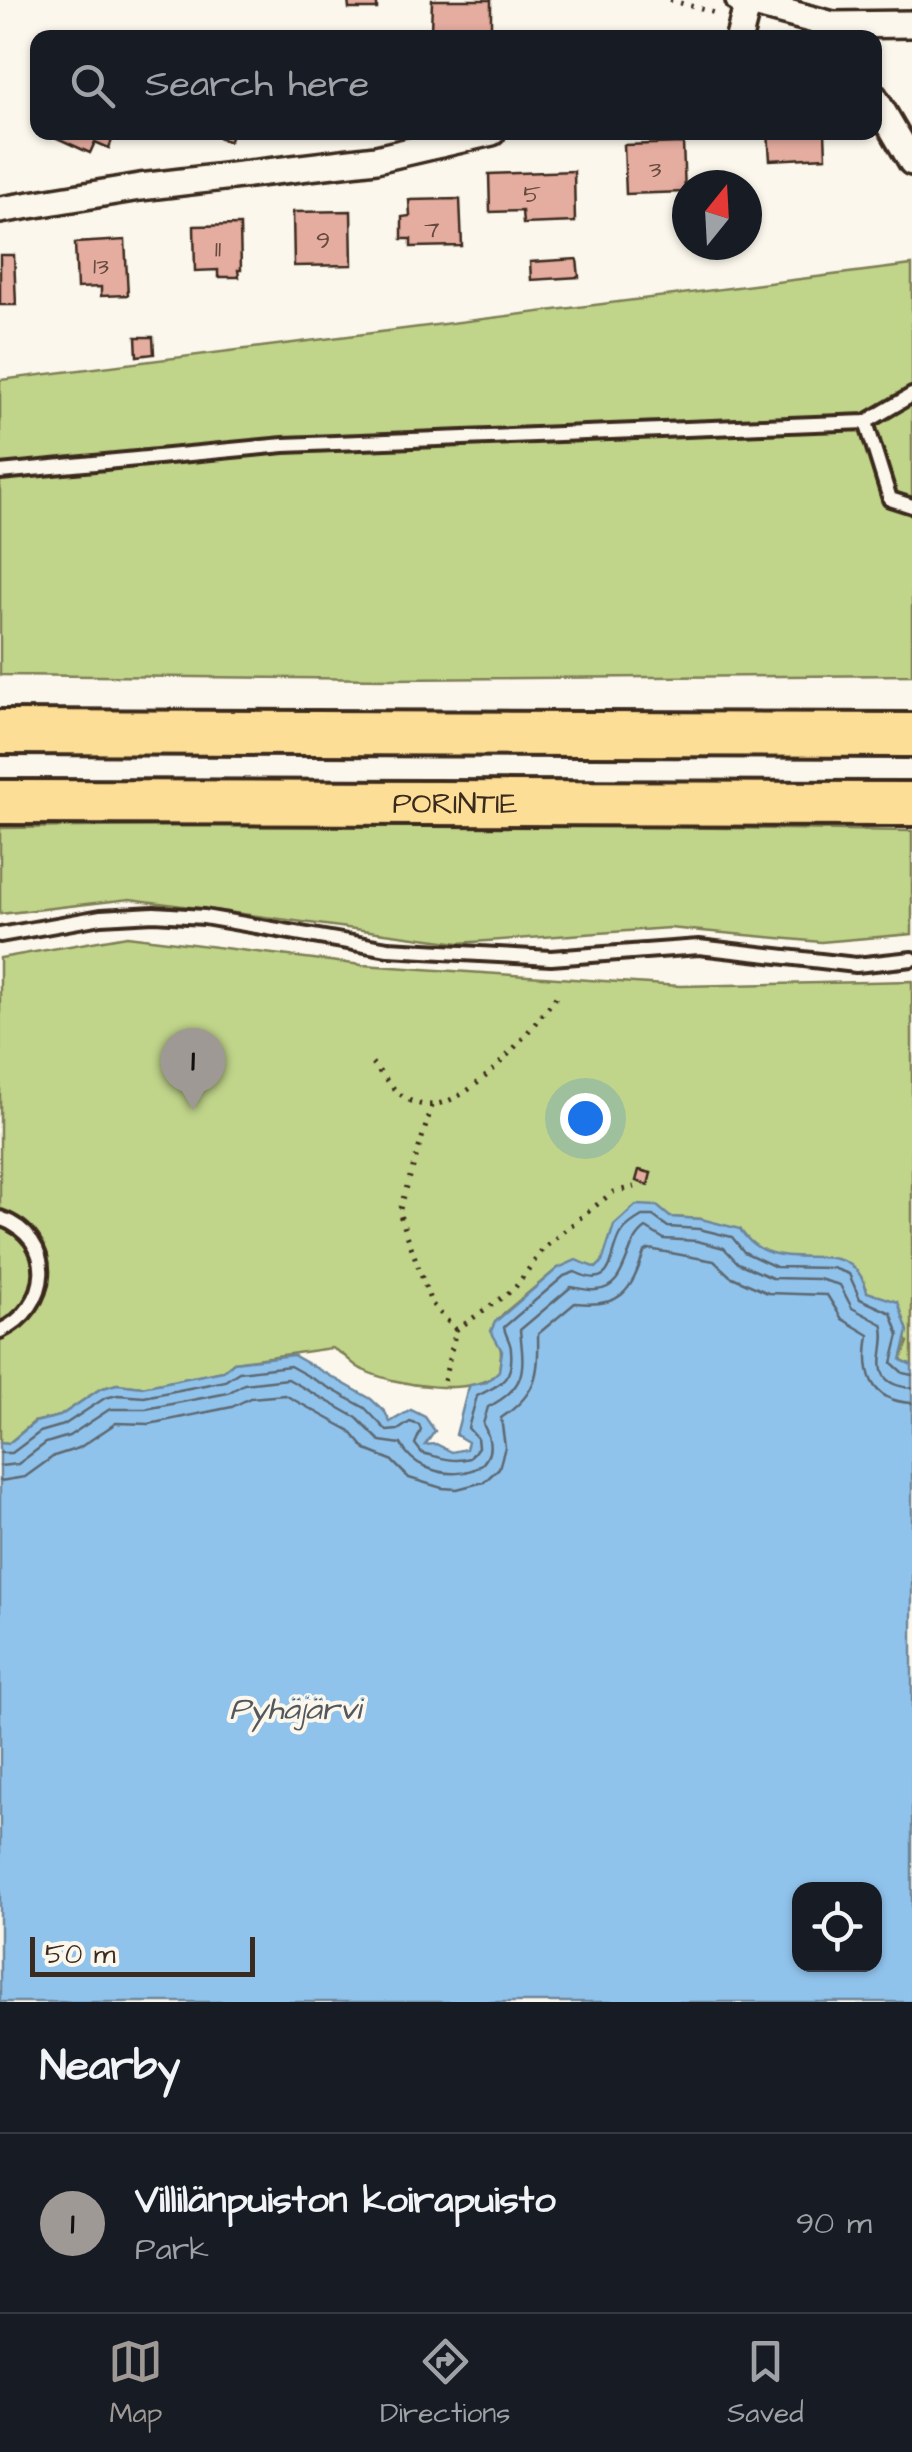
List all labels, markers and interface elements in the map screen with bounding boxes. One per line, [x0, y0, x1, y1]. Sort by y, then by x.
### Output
search box [30, 30, 882, 140]
icon: search [65, 58, 120, 113]
text: Search here [145, 59, 369, 111]
house number: 3 [649, 152, 662, 187]
north arrow [672, 170, 762, 260]
house number: 5 [523, 177, 541, 212]
house number: 7 [424, 212, 440, 247]
house number: 9 [316, 223, 330, 258]
house number: 11 [215, 232, 221, 267]
house number: 13 [93, 249, 109, 284]
street label: PORINTIE [392, 783, 518, 825]
pin: 1 [160, 1028, 226, 1110]
your location [560, 1093, 611, 1144]
water label: Pyhäjärvi [229, 1687, 365, 1733]
map controls [792, 1882, 882, 1972]
button: locate [792, 1882, 882, 1972]
scale bar [30, 1932, 255, 1976]
text: 50 m [45, 1935, 116, 1974]
text: Nearby [40, 2038, 180, 2096]
text: Villilänpuiston koirapuisto [135, 2175, 556, 2227]
text: 1 [70, 2201, 75, 2246]
text: 90 m [796, 2201, 872, 2246]
text: Park [135, 2227, 209, 2272]
tab: Map [108, 2334, 163, 2433]
tab: Directions [380, 2334, 510, 2433]
tab: Saved [727, 2334, 804, 2433]

